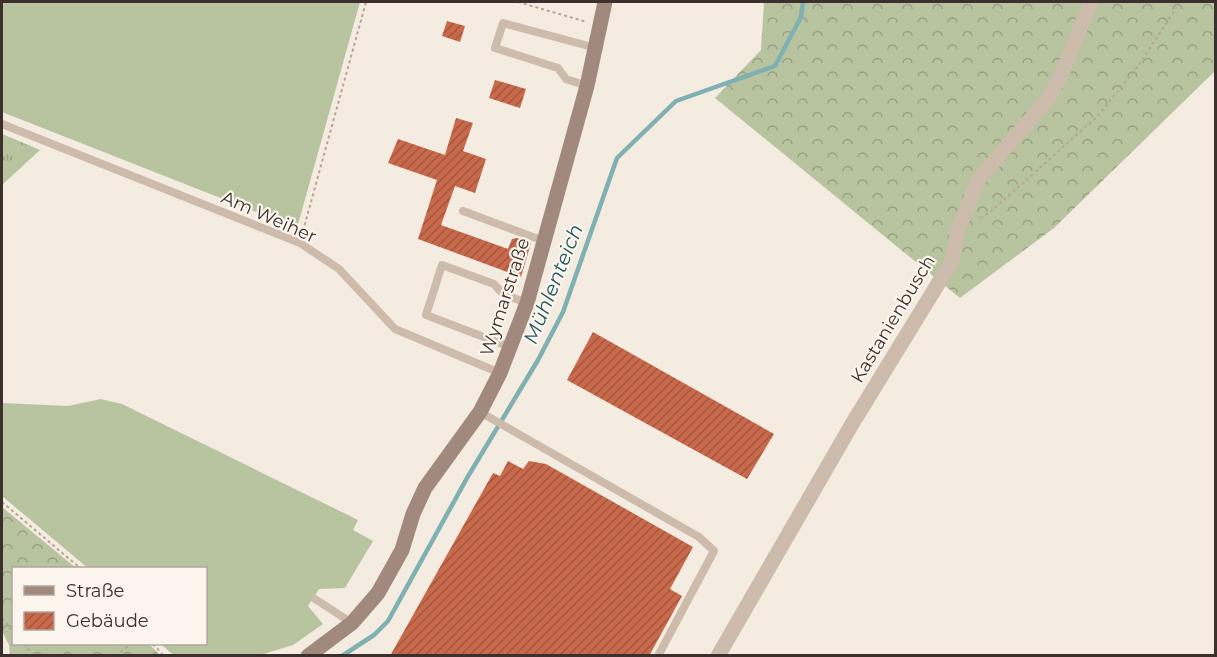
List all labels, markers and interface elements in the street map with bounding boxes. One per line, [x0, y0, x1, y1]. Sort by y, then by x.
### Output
street label: Am Weiher [218, 186, 320, 248]
water label: Mühlenteich [518, 221, 588, 347]
street label: Wymarstraße [476, 235, 534, 359]
street label: Kastanienbusch [846, 251, 940, 387]
legend [12, 567, 207, 645]
text: Straße [66, 580, 125, 602]
text: Gebäude [66, 610, 149, 632]

